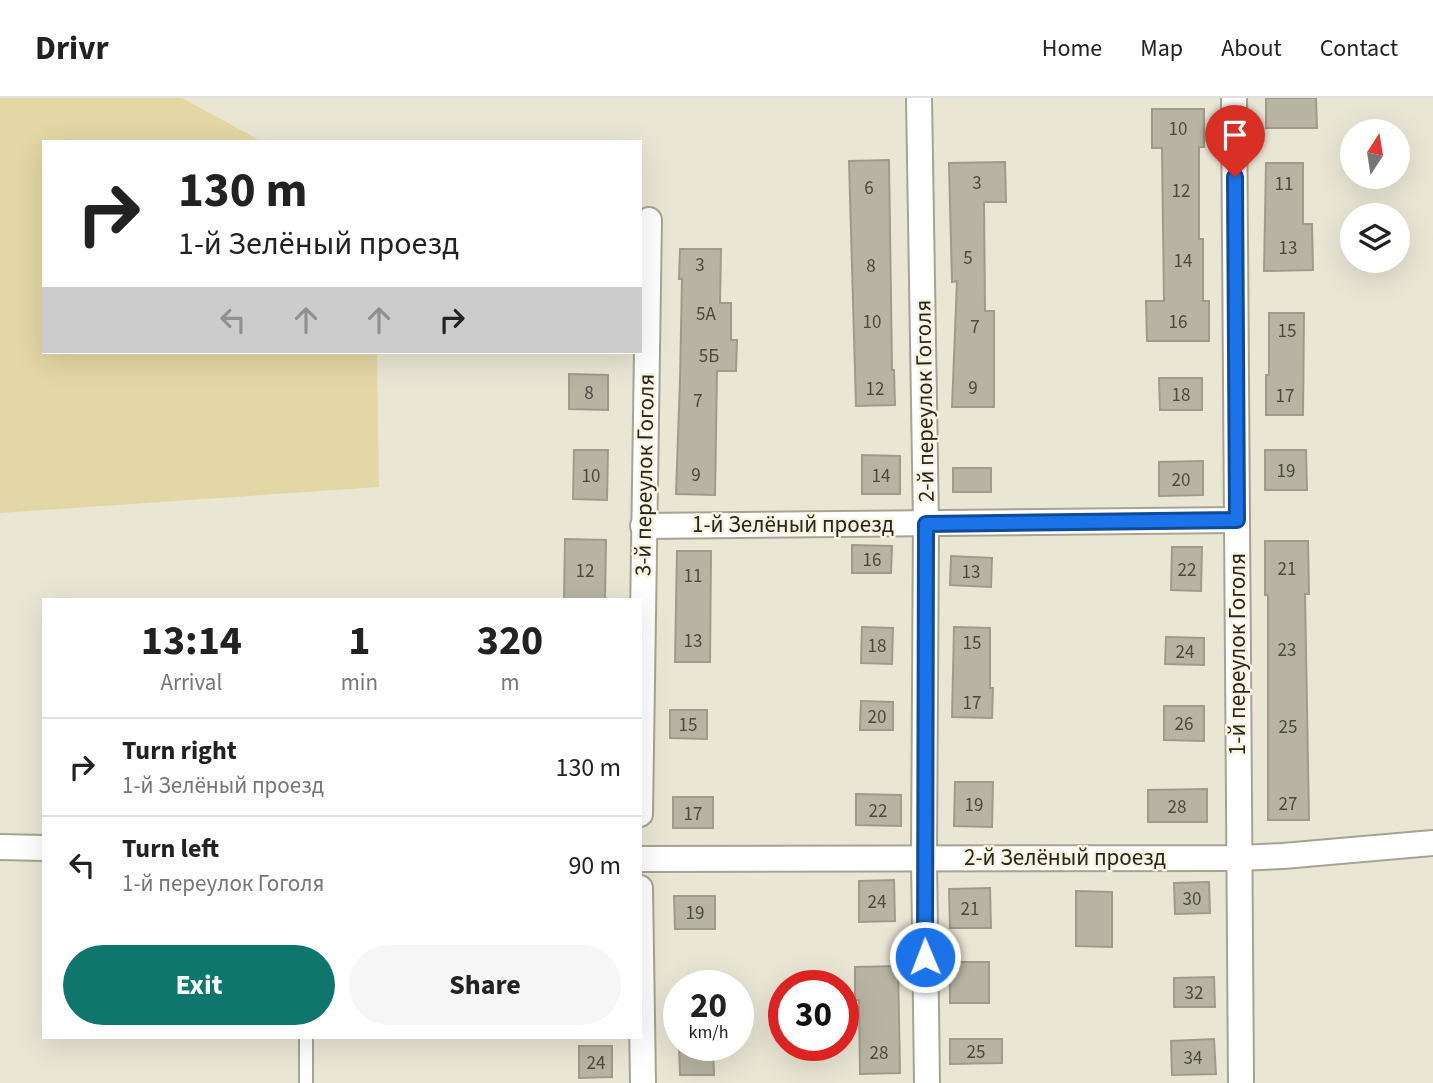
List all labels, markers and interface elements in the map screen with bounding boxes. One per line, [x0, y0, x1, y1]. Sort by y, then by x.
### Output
text: Drivr [35, 25, 109, 72]
text: Home [1042, 31, 1102, 66]
text: Map [1140, 31, 1183, 66]
text: About [1221, 31, 1282, 66]
text: Contact [1320, 31, 1398, 66]
pin [1205, 105, 1265, 177]
house number: 10 [1169, 116, 1187, 143]
icon: arrive [1216, 116, 1254, 154]
north arrow [1340, 119, 1410, 189]
map controls [1340, 119, 1410, 273]
text: 130 m [178, 156, 307, 226]
icon: right [63, 168, 154, 259]
house number: 3 [972, 170, 982, 197]
house number: 11 [1275, 171, 1293, 198]
house number: 6 [864, 175, 874, 202]
house number: 12 [1172, 178, 1190, 205]
button: layers [1340, 203, 1410, 273]
text: 1-й Зелёный проезд [178, 221, 459, 267]
house number: 13 [1279, 235, 1297, 262]
house number: 5 [963, 245, 973, 272]
house number: 14 [1174, 248, 1192, 275]
house number: 3 [695, 252, 705, 279]
house number: 8 [866, 253, 876, 280]
street label: 2-й переулок Гоголя [906, 300, 943, 502]
icon: left [214, 301, 252, 339]
icon: ahead [287, 301, 325, 339]
icon: ahead [360, 301, 398, 339]
icon: right [433, 301, 471, 339]
house number: 5А [696, 301, 717, 328]
house number: 10 [863, 309, 881, 336]
house number: 16 [1169, 309, 1187, 336]
house number: 7 [970, 314, 980, 341]
house number: 15 [1278, 318, 1296, 345]
house number: 5Б [699, 343, 719, 370]
street label: 3-й переулок Гоголя [626, 374, 663, 576]
house number: 9 [968, 375, 978, 402]
house number: 12 [866, 376, 884, 403]
house number: 8 [584, 380, 594, 407]
house number: 18 [1172, 382, 1190, 409]
house number: 17 [1276, 383, 1294, 410]
house number: 7 [693, 388, 703, 415]
house number: 19 [1277, 458, 1295, 485]
house number: 9 [691, 462, 701, 489]
house number: 10 [582, 463, 600, 490]
house number: 14 [872, 463, 890, 490]
house number: 20 [1172, 467, 1190, 494]
street label: 1-й Зелёный проезд [692, 508, 894, 541]
house number: 16 [863, 547, 881, 574]
street label: 1-й переулок Гоголя [1221, 553, 1254, 755]
house number: 21 [1278, 556, 1296, 583]
house number: 22 [1178, 557, 1196, 584]
house number: 12 [576, 558, 594, 585]
house number: 13 [962, 559, 980, 586]
house number: 11 [684, 563, 702, 590]
text: 13:14 [141, 611, 242, 671]
text: 1 [348, 611, 370, 671]
text: 320 [477, 611, 543, 671]
house number: 13 [684, 628, 702, 655]
house number: 15 [963, 630, 981, 657]
house number: 18 [868, 633, 886, 660]
house number: 23 [1278, 637, 1296, 664]
house number: 24 [1176, 639, 1194, 666]
text: Arrival [160, 666, 222, 699]
text: min [341, 666, 378, 699]
text: m [500, 666, 520, 699]
house number: 17 [963, 690, 981, 717]
house number: 20 [868, 704, 886, 731]
house number: 26 [1175, 711, 1193, 738]
house number: 15 [679, 712, 697, 739]
house number: 25 [1279, 714, 1297, 741]
text: Turn right [122, 732, 237, 769]
icon: right [63, 748, 101, 786]
text: 130 m [555, 749, 621, 786]
text: 1-й Зелёный проезд [122, 769, 324, 802]
house number: 27 [1279, 791, 1297, 818]
house number: 19 [965, 792, 983, 819]
house number: 28 [1168, 794, 1186, 821]
house number: 22 [869, 798, 887, 825]
house number: 17 [684, 801, 702, 828]
text: Turn left [122, 830, 219, 867]
street label: 2-й Зелёный проезд [964, 841, 1166, 874]
icon: left [63, 846, 101, 884]
text: 90 m [568, 847, 621, 884]
text: 1-й переулок Гоголя [122, 867, 324, 900]
house number: 30 [1183, 886, 1201, 913]
house number: 24 [868, 889, 886, 916]
house number: 21 [961, 896, 979, 923]
house number: 19 [686, 900, 704, 927]
position arrow [888, 920, 962, 994]
button: Exit [63, 945, 335, 1025]
button: Share [349, 945, 621, 1025]
speed limit sign: 30 [768, 970, 859, 1061]
house number: 32 [1185, 980, 1203, 1007]
text: 20 [690, 981, 727, 1031]
text: km/h [689, 1020, 728, 1045]
house number: 25 [967, 1039, 985, 1066]
house number: 28 [870, 1040, 888, 1067]
house number: 34 [1184, 1045, 1202, 1072]
house number: 24 [587, 1050, 605, 1077]

